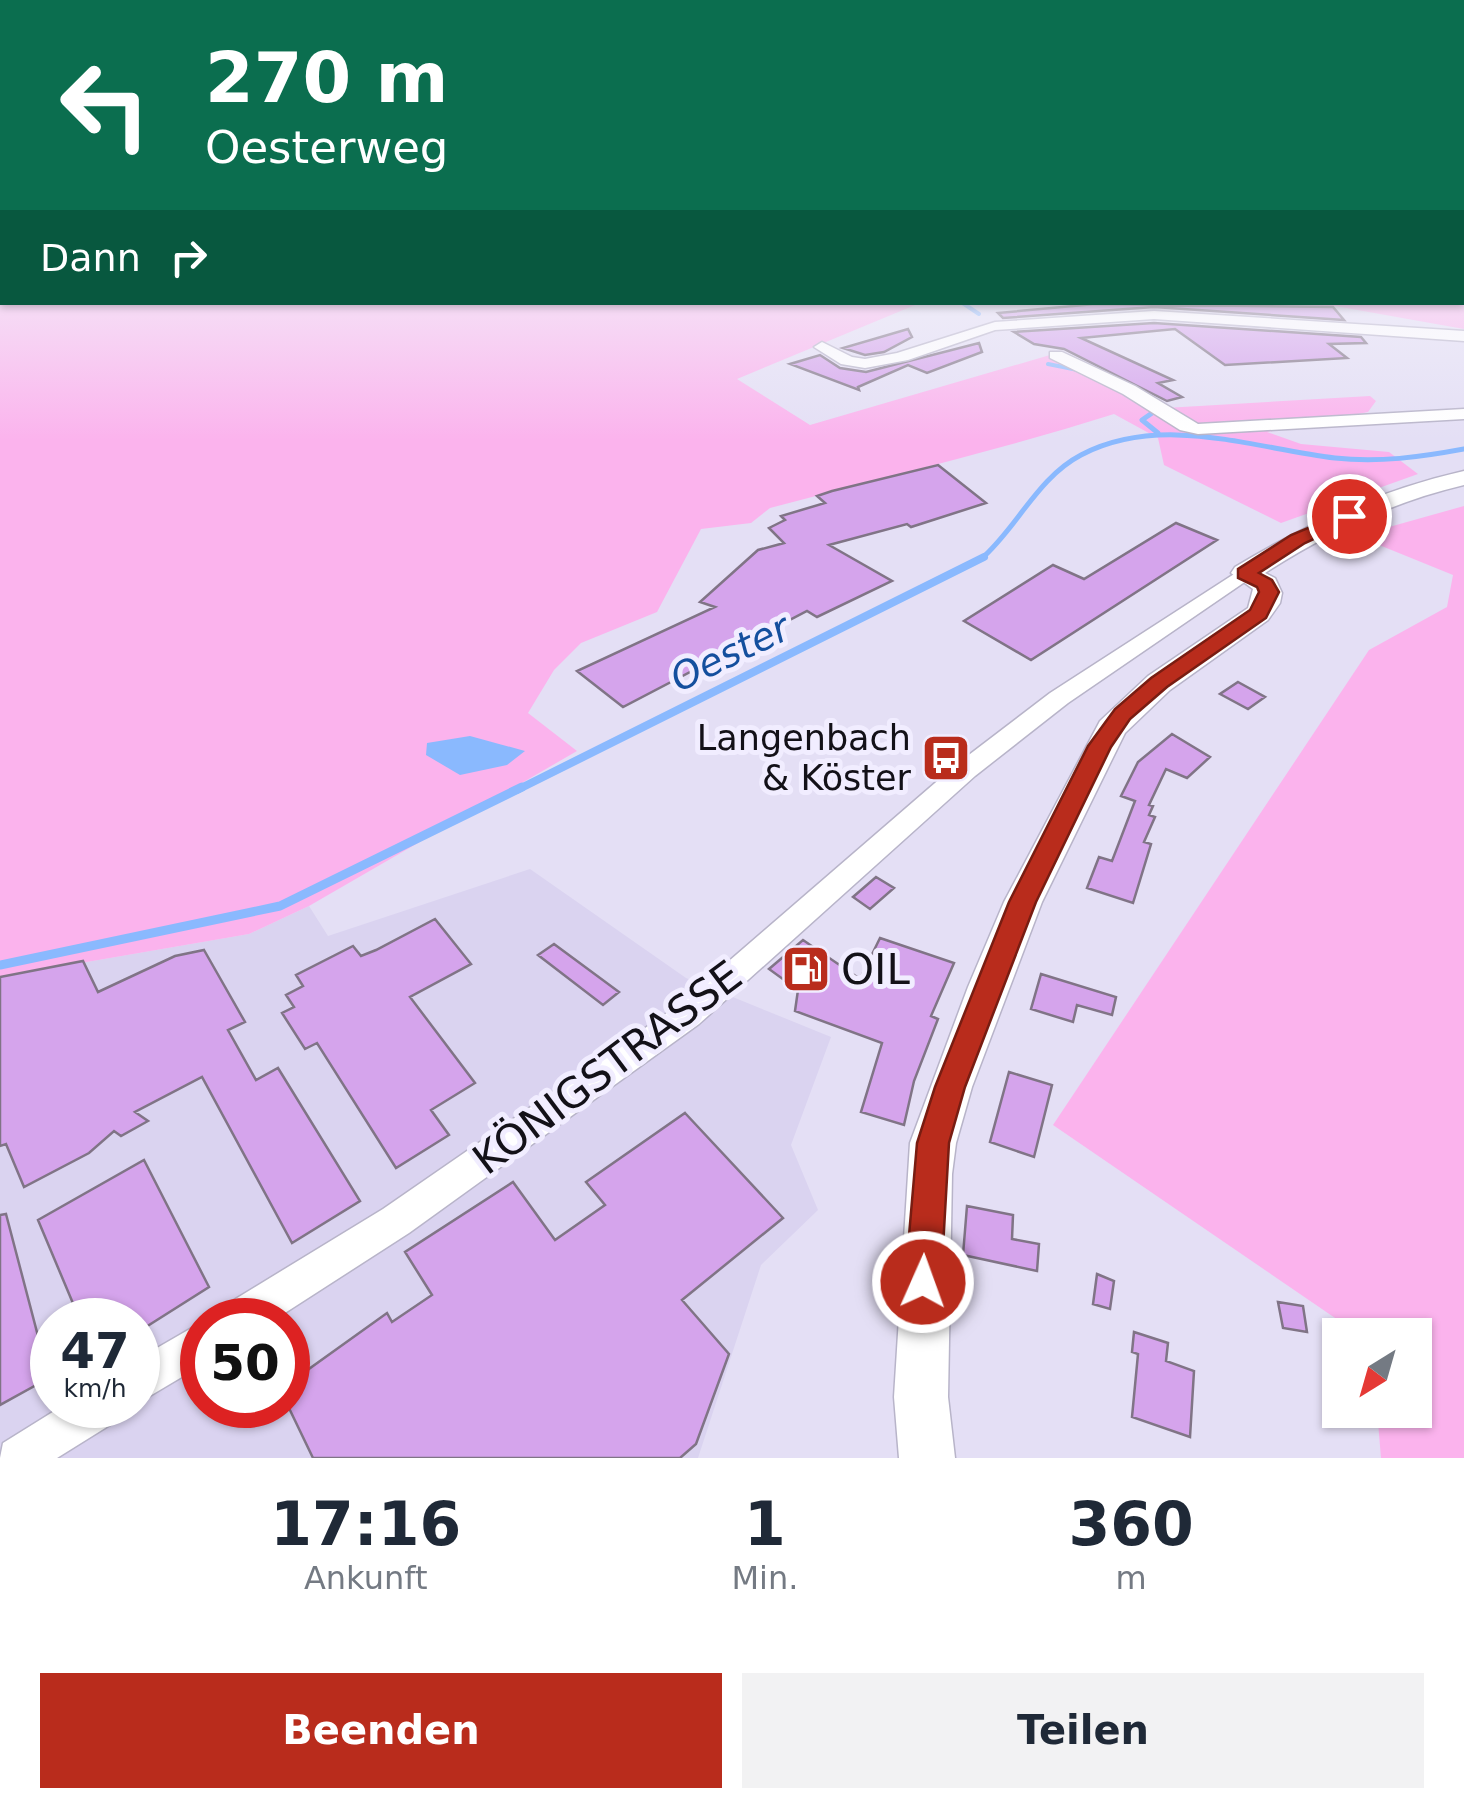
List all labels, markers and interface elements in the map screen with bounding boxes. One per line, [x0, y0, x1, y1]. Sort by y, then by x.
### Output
text: 270 m [205, 37, 448, 119]
icon: left [40, 40, 170, 170]
text: Oesterweg [205, 121, 448, 174]
icon: right [161, 230, 216, 285]
text: Dann [40, 236, 141, 280]
pin [1307, 474, 1392, 559]
icon: arrive [1322, 489, 1377, 544]
water label: Oester [663, 604, 799, 701]
place label: Langenbach & Köster [697, 718, 912, 798]
bus stop icon: Langenbach & Köster [920, 732, 972, 784]
fuel station icon: OIL [780, 943, 832, 995]
place label: OIL [841, 945, 910, 994]
street label: KÖNIGSTRASSE [463, 950, 751, 1184]
position arrow [871, 1230, 975, 1334]
speed limit sign: 50 [180, 1298, 310, 1428]
north arrow [1322, 1318, 1432, 1428]
map controls [1322, 1318, 1432, 1428]
text: 47 [60, 1322, 130, 1380]
text: km/h [63, 1374, 127, 1403]
text: 17:16 [270, 1489, 461, 1559]
text: 1 [744, 1489, 786, 1559]
text: 360 [1069, 1489, 1194, 1559]
text: Ankunft [304, 1559, 427, 1597]
text: Min. [731, 1559, 798, 1597]
text: m [1116, 1559, 1147, 1597]
button: Beenden [40, 1673, 722, 1788]
button: Teilen [742, 1673, 1424, 1788]

